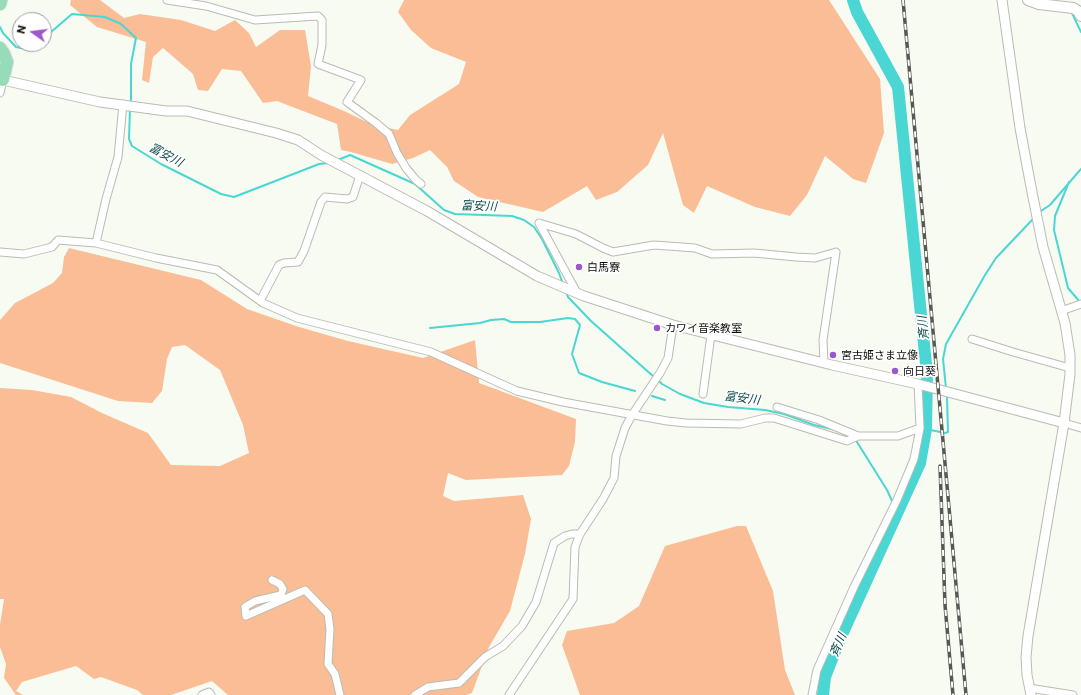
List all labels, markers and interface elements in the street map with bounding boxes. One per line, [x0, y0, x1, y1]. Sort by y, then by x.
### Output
north arrow [12, 12, 52, 52]
text: N [14, 24, 28, 35]
water label: 富安川 [147, 140, 185, 170]
water label: 富安川 [461, 198, 497, 214]
place label: 白馬寮 [587, 260, 620, 274]
marker: 白馬寮 [574, 262, 584, 272]
water label: 斉川 [915, 315, 931, 341]
place label: カワイ音楽教室 [665, 321, 742, 335]
marker: カワイ音楽教室 [652, 323, 662, 333]
place label: 宮古姫さま立像 [841, 348, 918, 362]
marker: 宮古姫さま立像 [828, 350, 838, 360]
place label: 向日葵 [903, 364, 936, 378]
marker: 向日葵 [890, 366, 900, 376]
water label: 富安川 [723, 389, 761, 407]
water label: 斉川 [827, 631, 849, 659]

